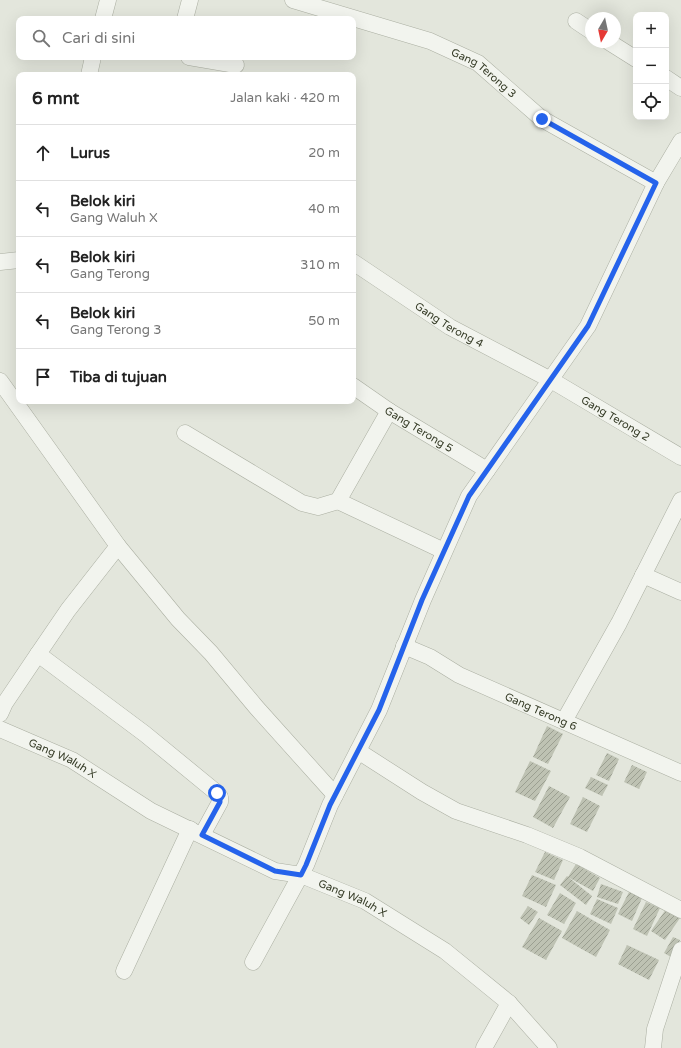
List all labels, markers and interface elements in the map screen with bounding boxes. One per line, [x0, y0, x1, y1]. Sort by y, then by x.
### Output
north arrow [585, 12, 621, 48]
map controls [633, 12, 669, 120]
button: + [633, 12, 669, 48]
search box [16, 16, 356, 60]
icon: search [30, 27, 52, 49]
text: Cari di sini [62, 29, 135, 47]
street label: Gang Terong 3 [449, 45, 519, 100]
button: − [633, 48, 669, 84]
button: locate [633, 84, 669, 120]
text: 6 mnt [32, 88, 79, 109]
text: Jalan kaki · 420 m [230, 90, 340, 106]
route end [533, 110, 551, 128]
icon: ahead [32, 142, 54, 164]
text: Lurus [70, 144, 110, 162]
text: 20 m [308, 145, 340, 161]
text: Belok kiri [70, 192, 135, 210]
icon: left [32, 198, 54, 220]
text: 40 m [308, 201, 340, 217]
text: Gang Waluh X [70, 210, 158, 226]
text: Belok kiri [70, 248, 135, 266]
icon: left [32, 254, 54, 276]
text: 310 m [300, 257, 340, 273]
text: Gang Terong [70, 266, 150, 282]
street label: Gang Terong 4 [413, 299, 486, 350]
text: Belok kiri [70, 304, 135, 322]
icon: left [32, 310, 54, 332]
text: 50 m [308, 313, 340, 329]
text: Gang Terong 3 [70, 322, 161, 338]
icon: arrive [32, 366, 54, 388]
text: Tiba di tujuan [70, 368, 167, 386]
street label: Gang Terong 2 [579, 393, 652, 444]
street label: Gang Terong 5 [383, 404, 456, 455]
street label: Gang Terong 6 [503, 690, 579, 733]
street label: Gang Waluh X [27, 736, 99, 781]
route start [208, 784, 226, 802]
street label: Gang Waluh X [316, 876, 389, 920]

